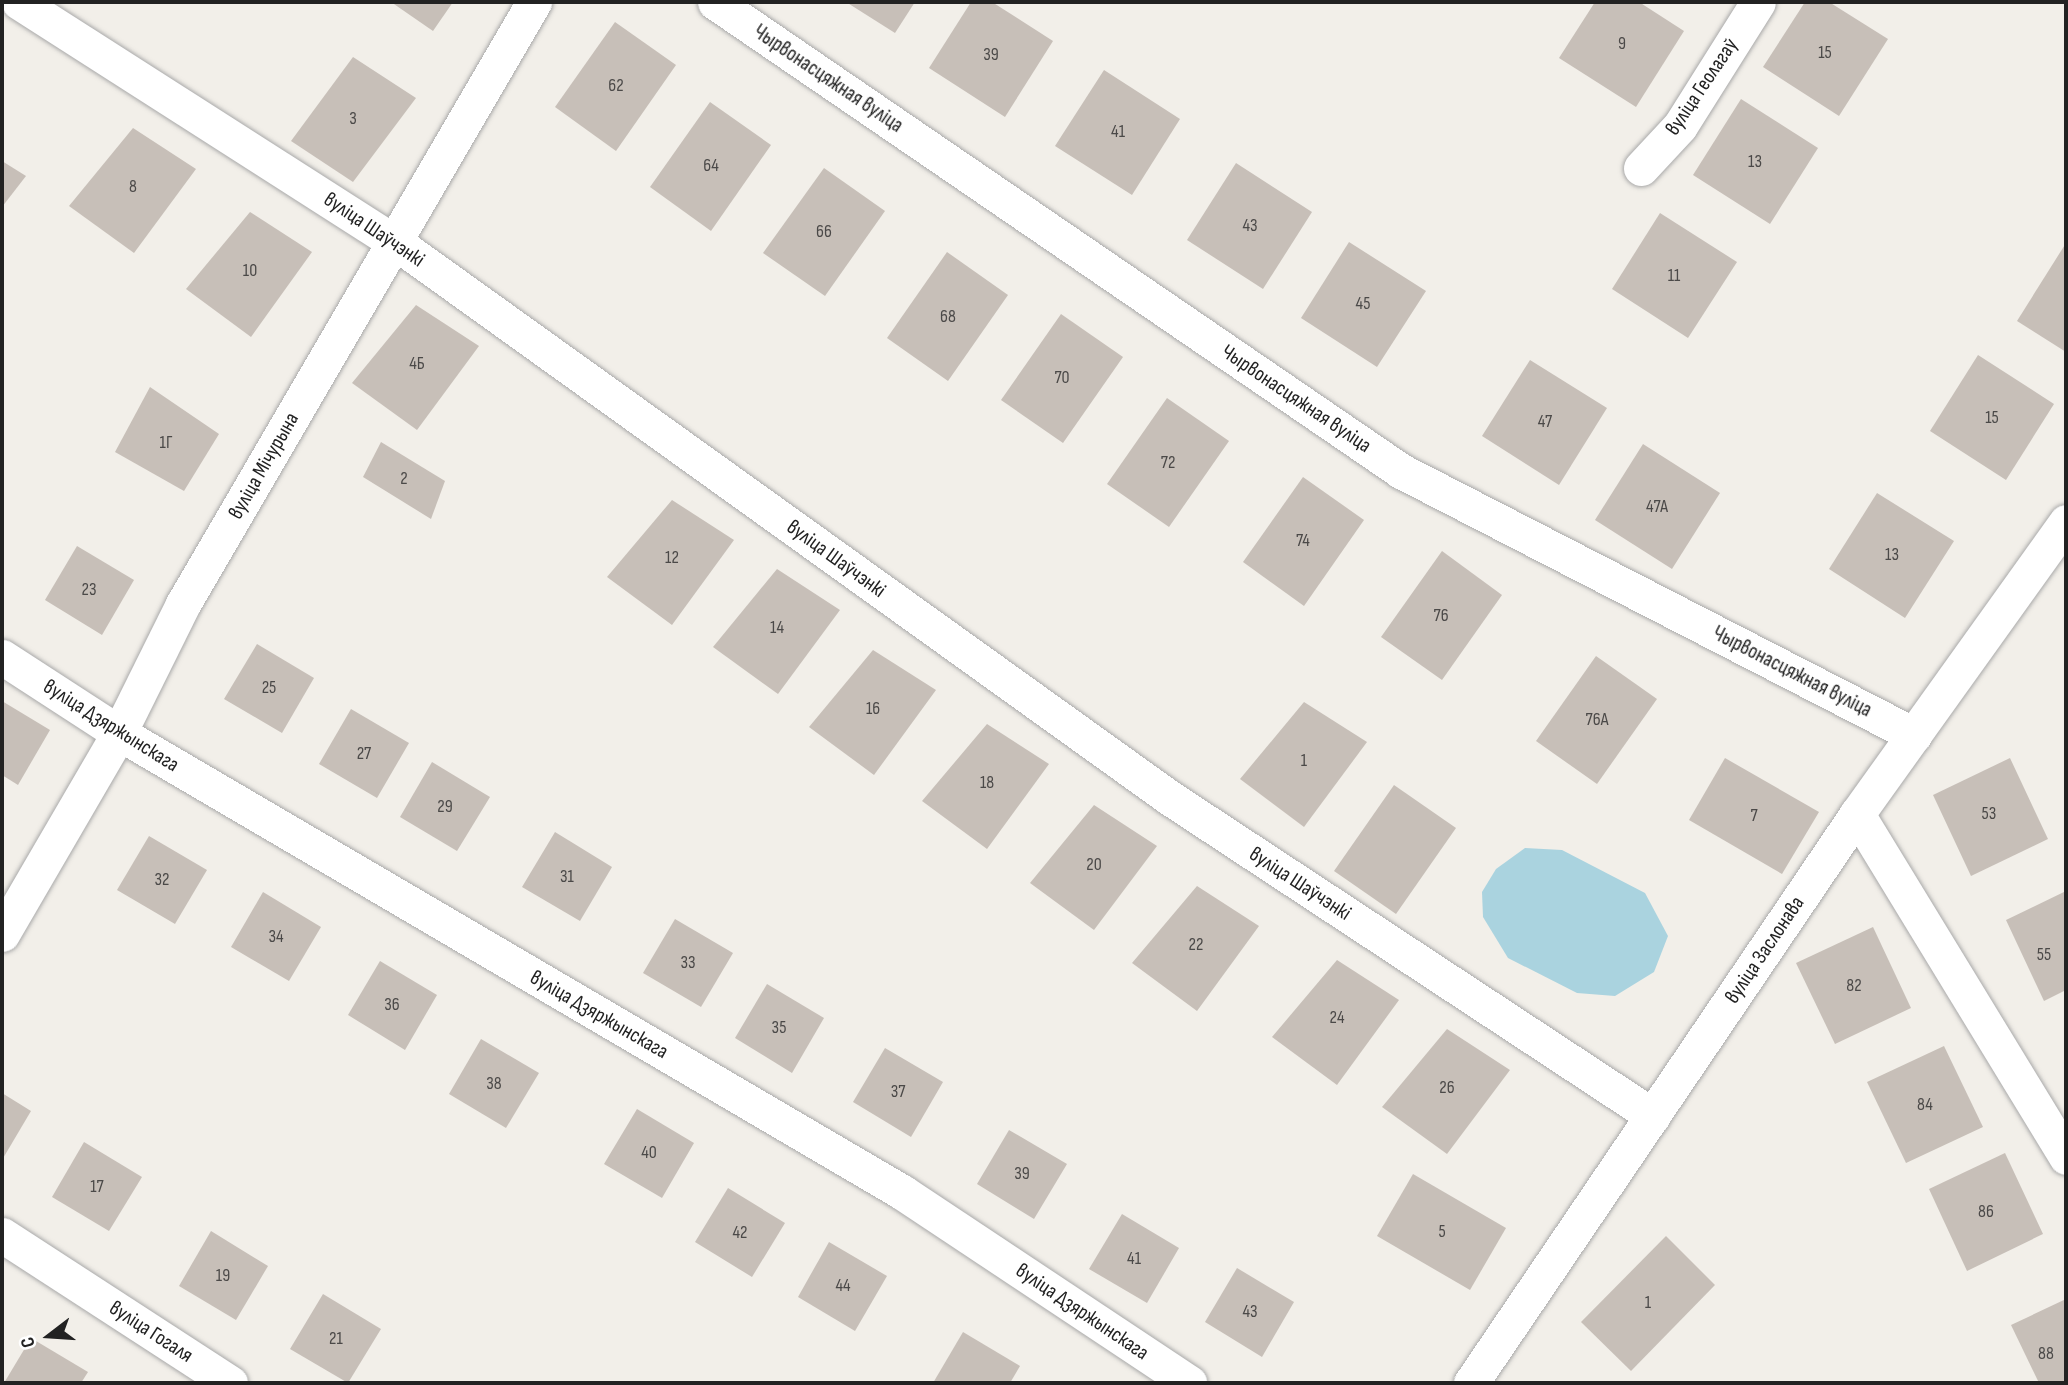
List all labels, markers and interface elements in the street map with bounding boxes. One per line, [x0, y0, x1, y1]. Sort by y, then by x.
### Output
street label: Чырвонасцяжная вуліца [748, 19, 908, 139]
house number: 9 [1618, 33, 1626, 55]
street label: вуліца Геолагаў [1660, 34, 1744, 140]
house number: 15 [1818, 42, 1832, 64]
house number: 39 [983, 44, 999, 66]
house number: 62 [608, 75, 624, 97]
house number: 3 [349, 108, 357, 130]
house number: 41 [1111, 121, 1125, 143]
house number: 13 [1748, 151, 1762, 173]
house number: 64 [703, 155, 719, 177]
house number: 8 [129, 176, 137, 198]
street label: вуліца Шаўчэнкі [319, 187, 429, 273]
house number: 43 [1242, 215, 1258, 237]
house number: 66 [816, 221, 832, 243]
house number: 10 [243, 260, 257, 282]
house number: 11 [1668, 265, 1680, 287]
house number: 45 [1356, 293, 1370, 315]
house number: 68 [940, 306, 956, 328]
street label: Чырвонасцяжная вуліца [1216, 339, 1376, 459]
house number: 4Б [409, 353, 425, 375]
house number: 70 [1054, 367, 1070, 389]
house number: 15 [1985, 407, 1999, 429]
street label: вуліца Мічурына [223, 408, 305, 524]
house number: 47 [1538, 411, 1552, 433]
house number: 1Г [160, 432, 172, 454]
house number: 72 [1161, 452, 1175, 474]
house number: 2 [400, 468, 408, 490]
house number: 47А [1646, 496, 1668, 518]
street label: вуліца Шаўчэнкі [782, 515, 890, 603]
house number: 74 [1296, 530, 1310, 552]
house number: 13 [1885, 544, 1899, 566]
house number: 12 [665, 547, 679, 569]
house number: 23 [82, 579, 96, 601]
house number: 76 [1433, 605, 1449, 627]
house number: 14 [770, 617, 784, 639]
street label: Чырвонасцяжная вуліца [1708, 621, 1876, 723]
street label: вуліца Дзяржынскага [39, 674, 183, 778]
house number: 25 [262, 677, 276, 699]
house number: 16 [866, 698, 880, 720]
house number: 76А [1586, 709, 1608, 731]
house number: 27 [357, 743, 371, 765]
house number: 1 [1301, 750, 1307, 772]
house number: 18 [980, 772, 994, 794]
house number: 29 [437, 796, 453, 818]
house number: 53 [1982, 803, 1996, 825]
house number: 7 [1750, 805, 1758, 827]
street label: вуліца Шаўчэнкі [1244, 842, 1356, 926]
house number: 20 [1086, 854, 1102, 876]
house number: 31 [560, 866, 574, 888]
house number: 32 [155, 869, 169, 891]
street label: вуліца Заслонава [1720, 892, 1810, 1008]
house number: 34 [268, 926, 284, 948]
house number: 22 [1189, 934, 1203, 956]
house number: 55 [2037, 944, 2051, 966]
house number: 33 [680, 952, 696, 974]
street label: вуліца Дзяржынскага [526, 965, 672, 1065]
house number: 82 [1846, 975, 1862, 997]
house number: 36 [384, 994, 400, 1016]
house number: 24 [1330, 1007, 1344, 1029]
house number: 35 [772, 1017, 786, 1039]
house number: 38 [486, 1073, 502, 1095]
house number: 26 [1439, 1077, 1455, 1099]
house number: 37 [891, 1081, 905, 1103]
house number: 84 [1917, 1094, 1933, 1116]
house number: 40 [641, 1142, 657, 1164]
house number: 39 [1014, 1163, 1030, 1185]
house number: 17 [90, 1176, 104, 1198]
house number: 86 [1978, 1201, 1994, 1223]
house number: 5 [1438, 1221, 1446, 1243]
house number: 42 [732, 1222, 748, 1244]
house number: 41 [1127, 1248, 1141, 1270]
street label: вуліца Дзяржынскага [1011, 1258, 1153, 1366]
house number: 19 [216, 1265, 230, 1287]
house number: 44 [835, 1275, 851, 1297]
house number: 1 [1645, 1292, 1651, 1314]
street label: вуліца Гогаля [104, 1296, 198, 1368]
north arrow [14, 1301, 84, 1371]
house number: 43 [1242, 1301, 1258, 1323]
house number: 21 [329, 1328, 343, 1350]
text: С [16, 1334, 41, 1350]
house number: 88 [2038, 1343, 2054, 1365]

